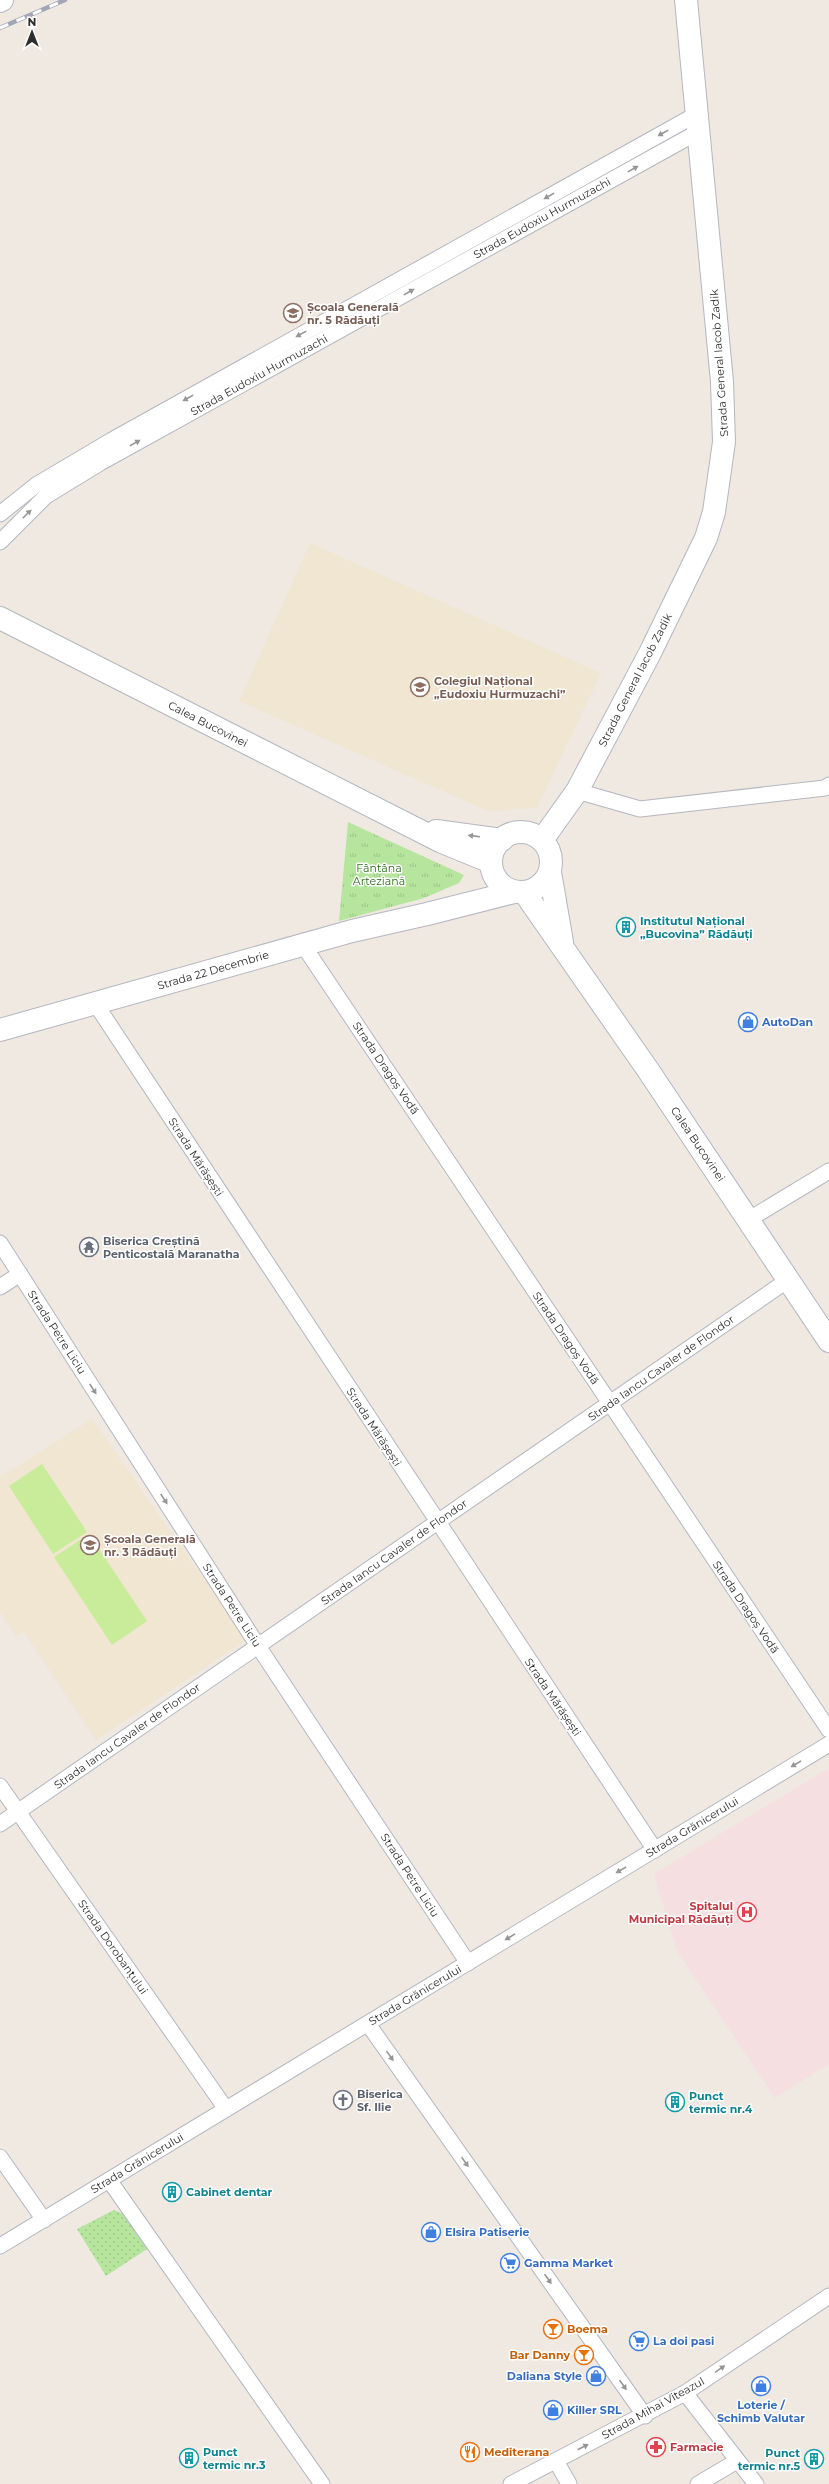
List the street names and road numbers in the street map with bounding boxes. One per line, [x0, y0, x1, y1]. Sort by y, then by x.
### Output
street label: Strada Eudoxiu Hurmuzachi [471, 174, 613, 262]
street label: Strada General Iacob Zadik [707, 288, 731, 437]
street label: Strada Eudoxiu Hurmuzachi [188, 331, 330, 419]
street label: Strada General Iacob Zadik [595, 611, 675, 749]
street label: Calea Bucovinei [166, 698, 250, 750]
street label: Strada 22 Decembrie [156, 947, 271, 993]
street label: Strada Dragoș Vodă [350, 1019, 422, 1117]
street label: Calea Bucovinei [668, 1104, 728, 1184]
street label: Strada Mărășești [165, 1115, 227, 1199]
street label: Strada Petre Liciu [25, 1287, 89, 1377]
street label: Strada Dragoș Vodă [530, 1289, 602, 1387]
street label: Strada Iancu Cavaler de Flondor [585, 1312, 737, 1424]
street label: Strada Mărășești [343, 1385, 405, 1469]
street label: Strada Iancu Cavaler de Flondor [318, 1496, 470, 1608]
street label: Strada Dragoș Vodă [710, 1558, 782, 1656]
street label: Strada Petre Liciu [200, 1560, 264, 1650]
street label: Strada Mărășești [522, 1655, 584, 1739]
street label: Strada Iancu Cavaler de Flondor [51, 1680, 203, 1792]
street label: Strada Grănicerului [643, 1794, 741, 1860]
street label: Strada Petre Liciu [378, 1830, 442, 1920]
street label: Strada Dorobanțului [75, 1897, 151, 1997]
street label: Strada Grănicerului [366, 1962, 464, 2028]
street label: Strada Grănicerului [88, 2130, 186, 2196]
street label: Strada Mihai Viteazul [599, 2374, 707, 2442]

